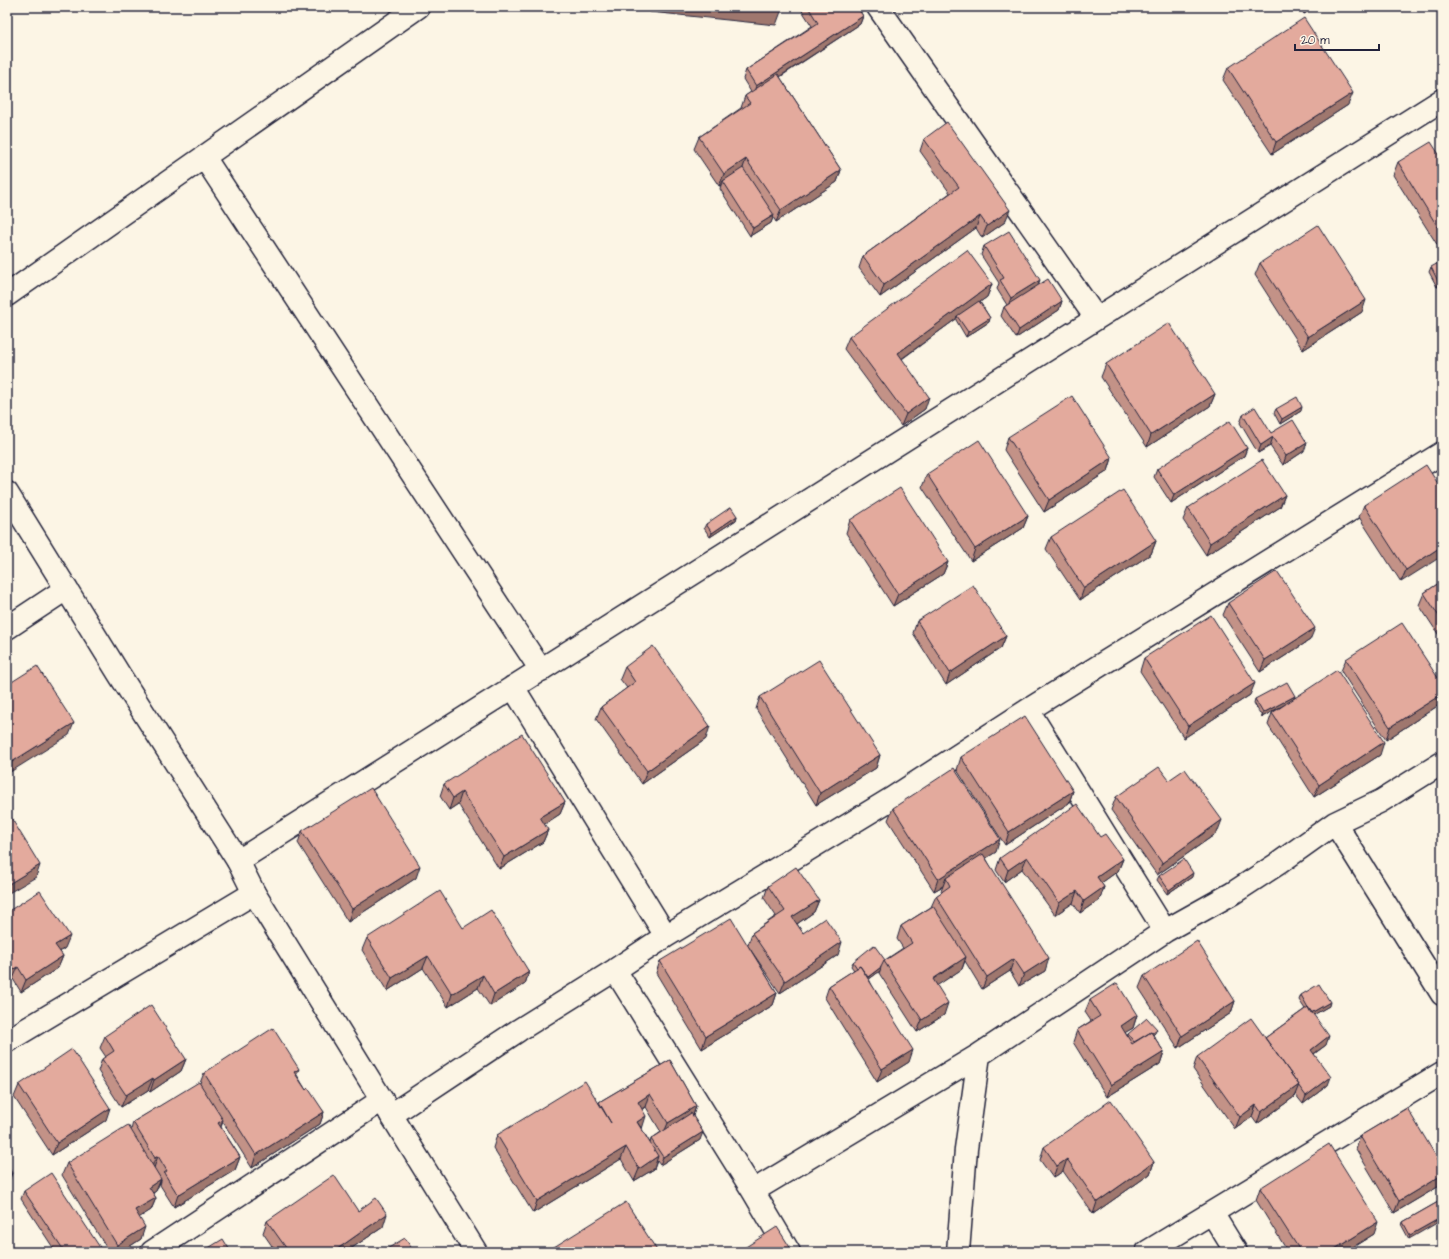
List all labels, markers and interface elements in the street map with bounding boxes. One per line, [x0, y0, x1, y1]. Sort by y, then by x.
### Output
scale bar [1295, 26, 1379, 52]
text: 20 m [1301, 32, 1330, 49]

